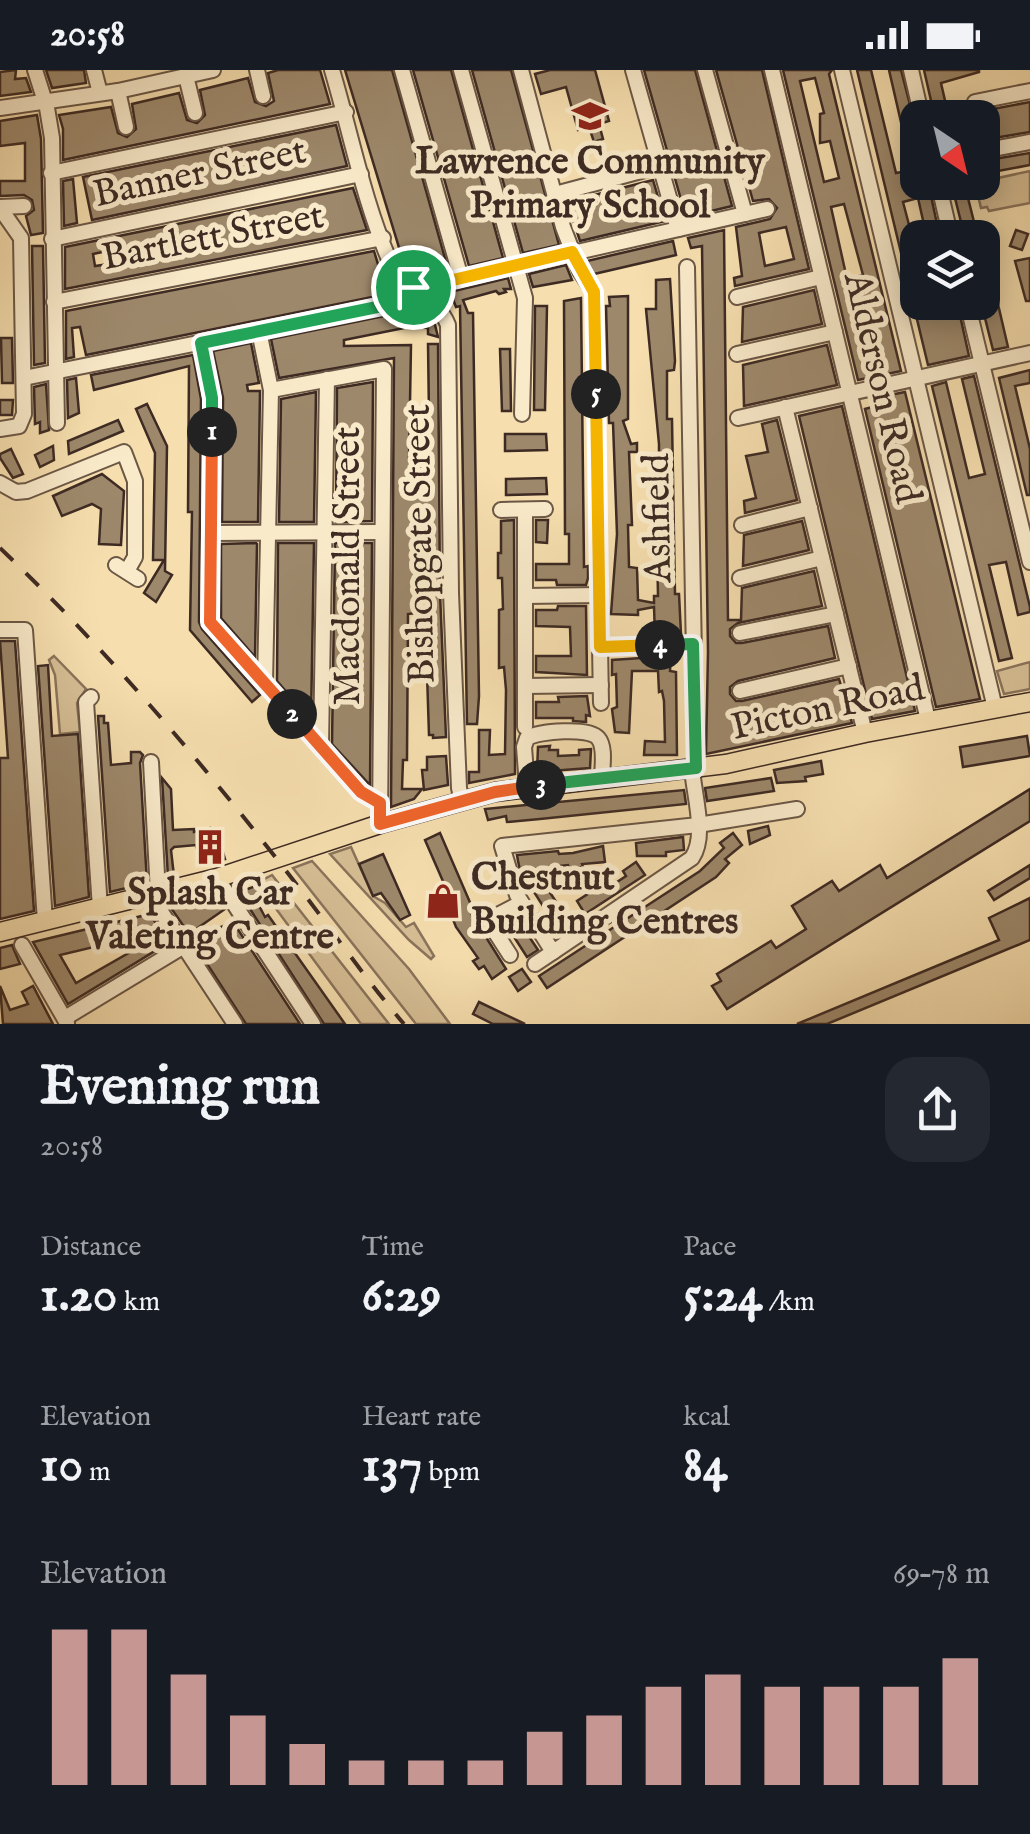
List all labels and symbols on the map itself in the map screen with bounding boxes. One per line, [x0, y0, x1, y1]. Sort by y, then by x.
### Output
school or university icon: Lawrence Community Primary School [571, 97, 609, 135]
north arrow [900, 100, 1000, 200]
street label: Banner Street [89, 128, 311, 220]
place label: Lawrence Community Primary School [415, 139, 766, 231]
street label: Bartlett Street [98, 193, 328, 283]
pin [371, 245, 456, 330]
street label: Alderson Road [831, 267, 931, 509]
pin: 5 [571, 369, 621, 419]
street label: Bishopgate Street [395, 404, 447, 684]
pin: 1 [187, 407, 237, 457]
street label: Macdonald Street [325, 427, 373, 705]
street label: Ashfield [634, 452, 684, 584]
pin: 4 [635, 620, 685, 670]
street label: Picton Road [727, 665, 930, 753]
pin: 2 [267, 689, 317, 739]
pin: 3 [516, 760, 566, 810]
building icon: Splash Car Valeting Centre [191, 828, 229, 866]
place label: Chestnut Building Centres [471, 855, 738, 947]
place label: Splash Car Valeting Centre [85, 870, 335, 962]
shop icon: Chestnut Building Centres [424, 882, 462, 920]

